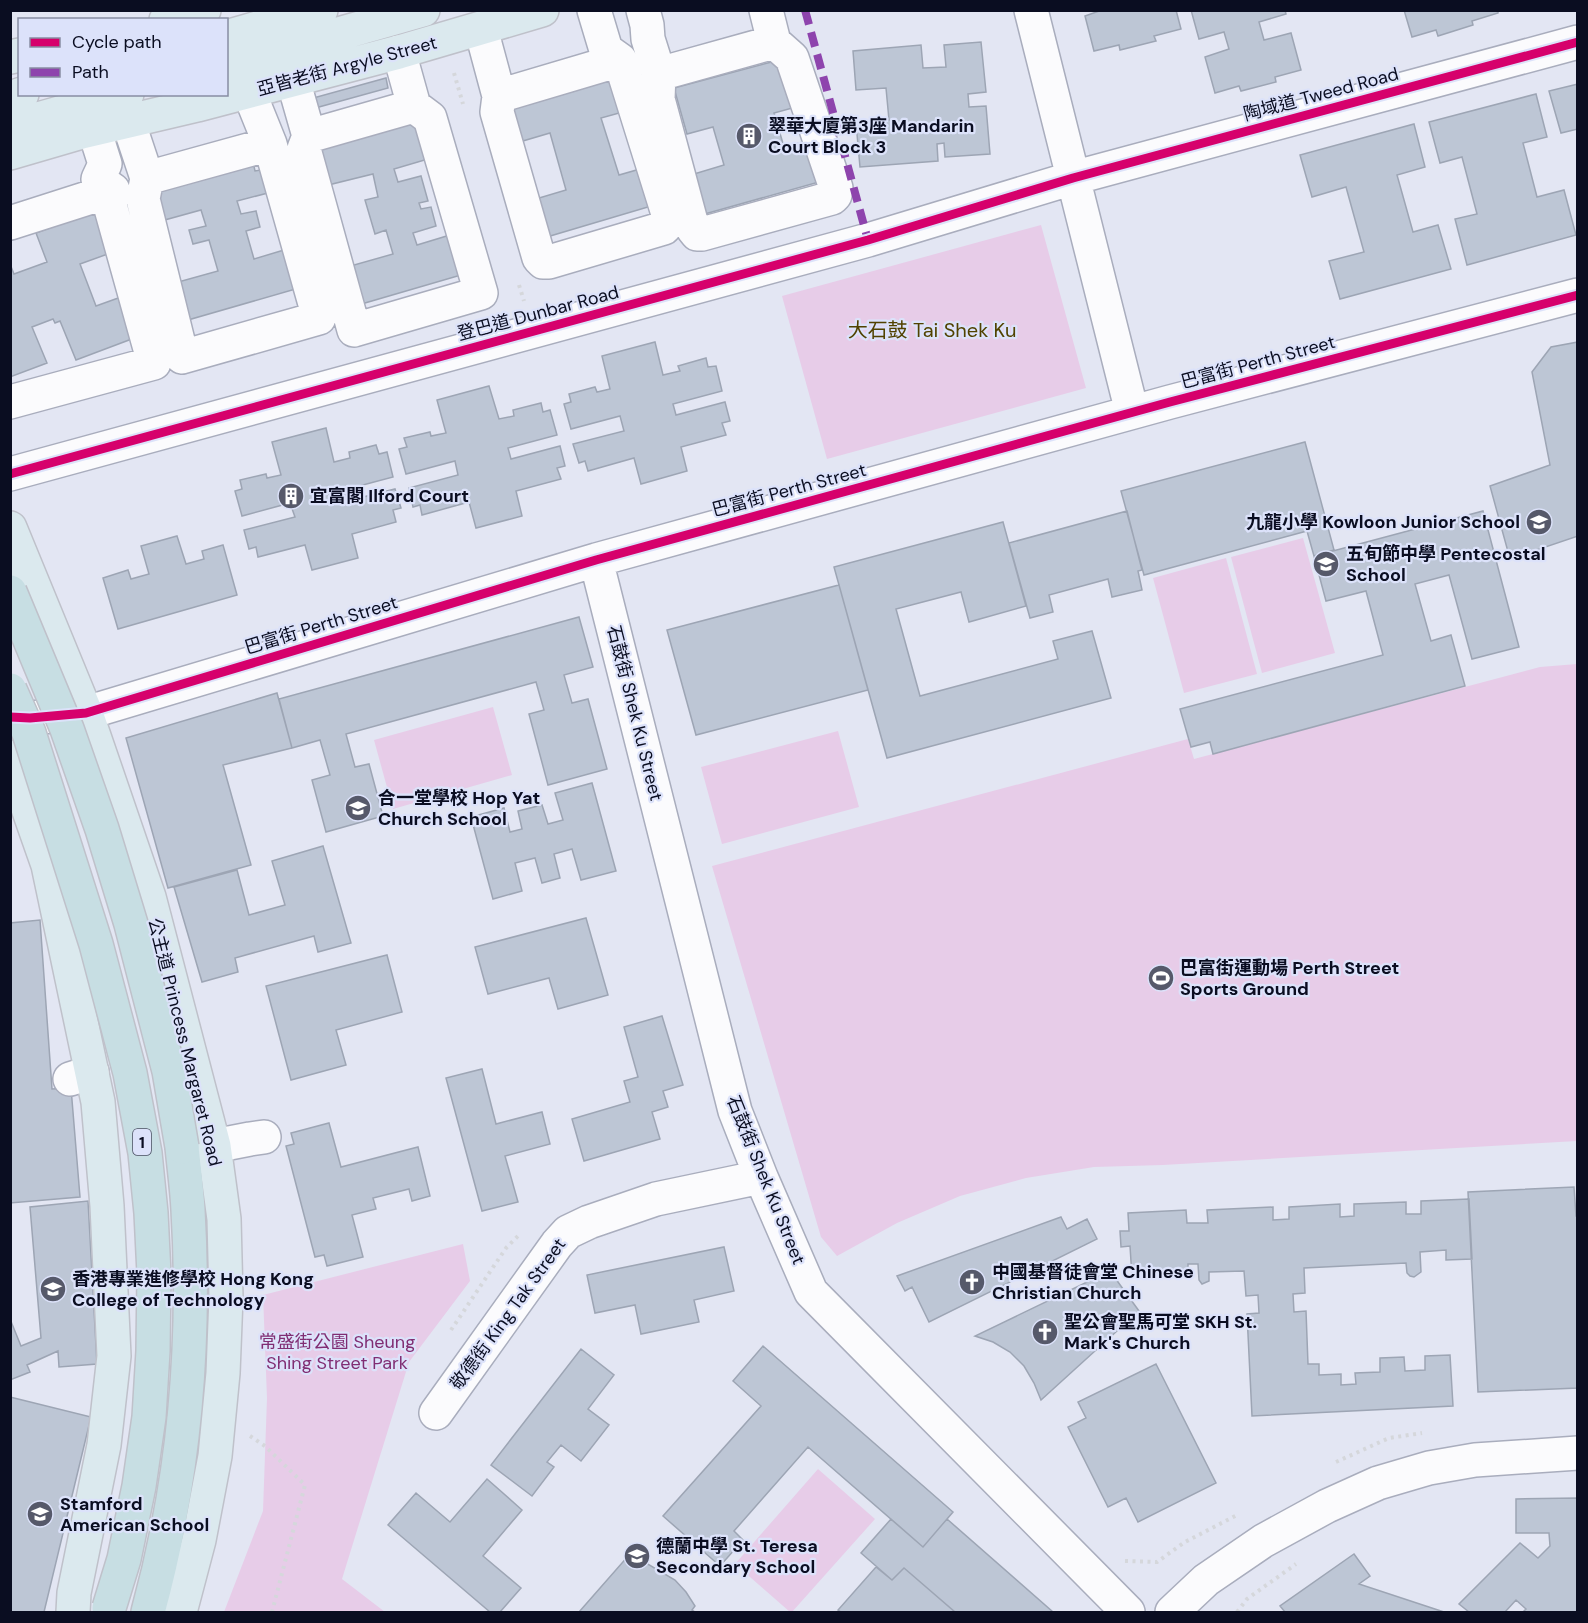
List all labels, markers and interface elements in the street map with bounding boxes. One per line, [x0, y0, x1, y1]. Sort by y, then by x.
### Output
legend [18, 18, 228, 96]
text: Cycle path [72, 30, 162, 54]
street label: 亞皆老街 Argyle Street [254, 30, 440, 102]
text: Path [72, 60, 109, 84]
street label: 陶域道 Tweed Road [1241, 62, 1401, 126]
place label: 翠華大廈第3座 Mandarin Court Block 3 [768, 114, 974, 159]
building icon: 翠華大廈第3座 Mandarin Court Block 3 [734, 121, 764, 151]
street label: 登巴道 Dunbar Road [455, 280, 621, 346]
district label: 大石鼓 Tai Shek Ku [848, 317, 1016, 343]
street label: 巴富街 Perth Street [1178, 330, 1338, 394]
street label: 巴富街 Perth Street [709, 458, 869, 522]
building icon: 宜富閣 Ilford Court [276, 481, 306, 511]
place label: 宜富閣 Ilford Court [310, 484, 469, 508]
school or university icon: 九龍小學 Kowloon Junior School [1524, 507, 1554, 537]
place label: 九龍小學 Kowloon Junior School [1246, 510, 1520, 534]
place label: 五旬節中學 Pentecostal School [1346, 542, 1546, 587]
school or university icon: 五旬節中學 Pentecostal School [1311, 549, 1341, 579]
street label: 巴富街 Perth Street [242, 590, 400, 660]
street label: 石鼓街 Shek Ku Street [602, 623, 668, 803]
place label: 合一堂學校 Hop Yat Church School [378, 786, 540, 831]
school or university icon: 合一堂學校 Hop Yat Church School [343, 793, 373, 823]
street label: 公主道 Princess Margaret Road [142, 915, 228, 1169]
place label: 巴富街運動場 Perth Street Sports Ground [1180, 956, 1399, 1001]
sports icon: 巴富街運動場 Perth Street Sports Ground [1146, 963, 1176, 993]
street label: 石鼓街 Shek Ku Street [721, 1092, 811, 1268]
road number: 1 [133, 1129, 151, 1155]
street label: 敬德街 King Tak Street [445, 1233, 571, 1395]
place label: 中國基督徒會堂 Chinese Christian Church [992, 1260, 1194, 1305]
place label: 香港專業進修學校 Hong Kong College of Technology [72, 1267, 314, 1312]
church icon: 中國基督徒會堂 Chinese Christian Church [957, 1267, 987, 1297]
school or university icon: 香港專業進修學校 Hong Kong College of Technology [38, 1274, 68, 1304]
place label: 聖公會聖馬可堂 SKH St. Mark's Church [1064, 1310, 1257, 1355]
church icon: 聖公會聖馬可堂 SKH St. Mark's Church [1030, 1317, 1060, 1347]
park label: 常盛街公園 Sheung Shing Street Park [259, 1330, 415, 1375]
place label: Stamford American School [60, 1492, 209, 1537]
school or university icon: Stamford American School [25, 1499, 55, 1529]
place label: 德蘭中學 St. Teresa Secondary School [656, 1534, 818, 1579]
school or university icon: 德蘭中學 St. Teresa Secondary School [622, 1541, 652, 1571]

